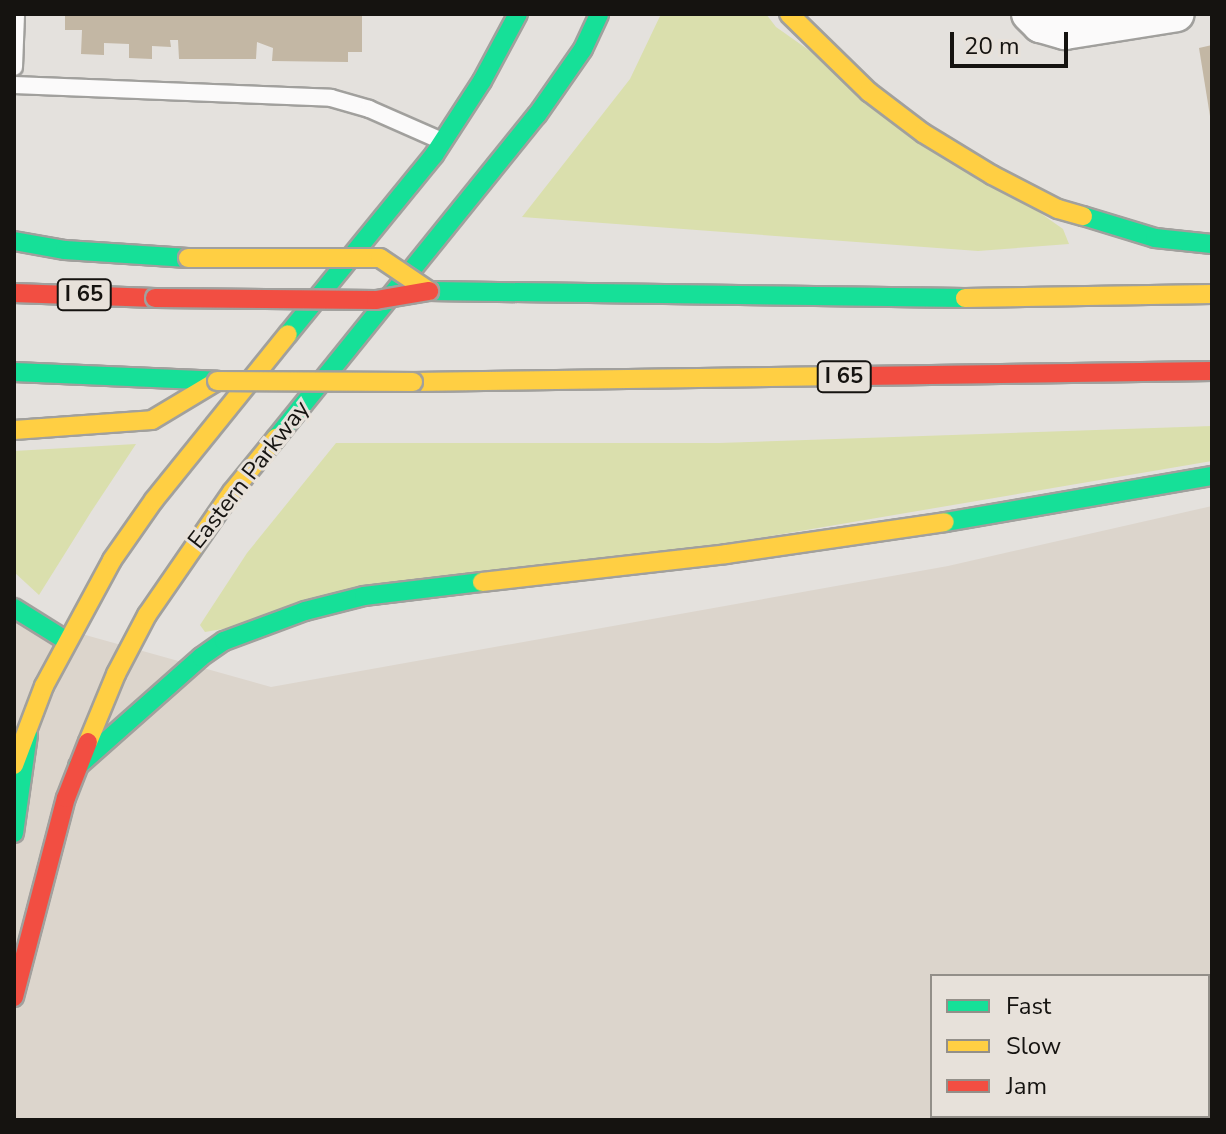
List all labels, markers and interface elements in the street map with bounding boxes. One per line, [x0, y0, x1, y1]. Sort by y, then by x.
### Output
scale bar [954, 16, 1072, 66]
text: 20 m [964, 30, 1020, 62]
road number: I 65 [56, 277, 112, 313]
road number: I 65 [816, 359, 872, 395]
street label: Eastern Parkway [182, 395, 316, 555]
legend [930, 974, 1210, 1118]
text: Fast [1006, 990, 1051, 1022]
text: Slow [1006, 1030, 1061, 1062]
text: Jam [1006, 1070, 1047, 1102]

